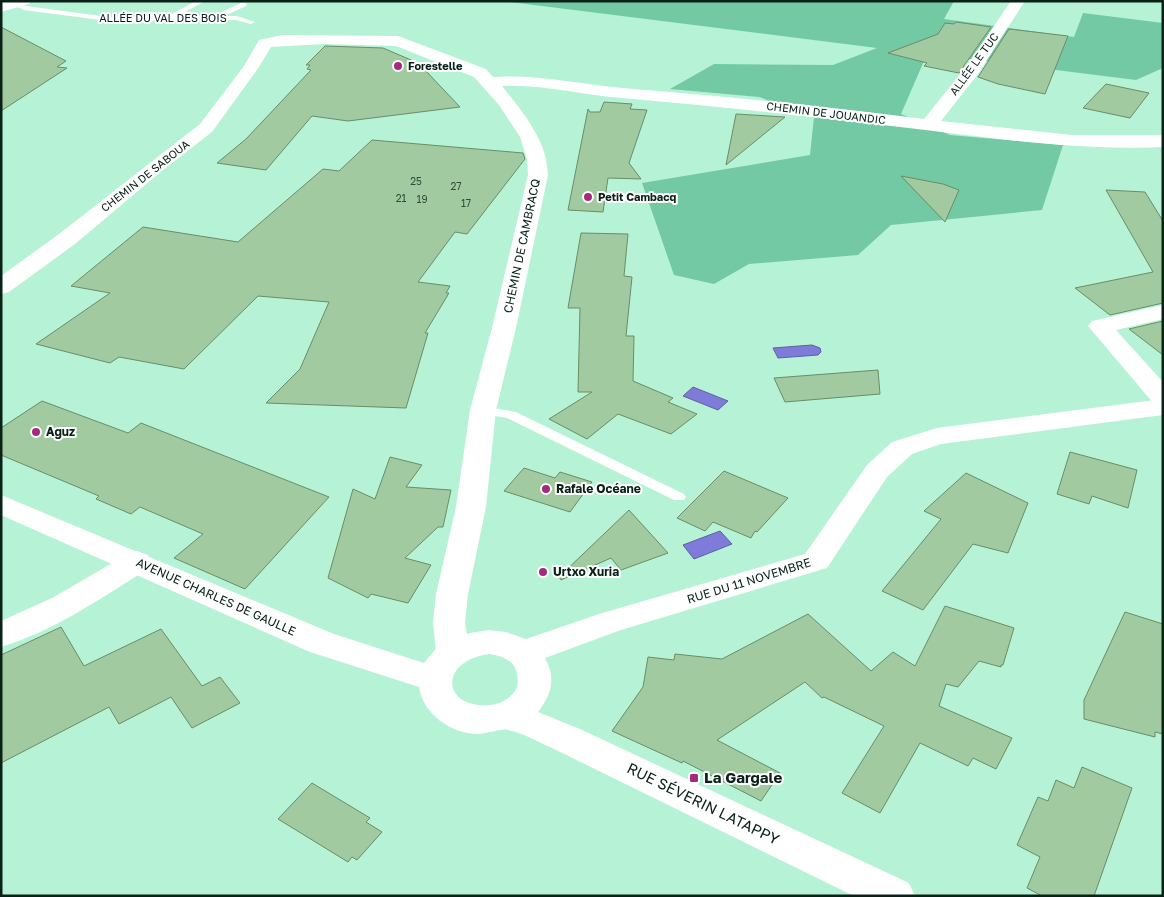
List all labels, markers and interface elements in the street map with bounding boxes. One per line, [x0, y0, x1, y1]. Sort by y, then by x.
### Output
street label: ALLÉE DU VAL DES BOIS [99, 11, 227, 24]
street label: ALLÉE LE TUC [947, 30, 1001, 98]
place label: Forestelle [408, 59, 463, 72]
marker: Forestelle [392, 60, 404, 72]
street label: CHEMIN DE JOUANDIC [766, 99, 886, 126]
street label: CHEMIN DE SABOUA [98, 137, 192, 214]
house number: 25 [410, 175, 422, 187]
street label: CHEMIN DE CAMBRACQ [500, 177, 543, 314]
house number: 27 [450, 180, 462, 192]
place label: Petit Cambacq [598, 190, 677, 203]
marker: Petit Cambacq [582, 191, 594, 203]
house number: 21 [396, 192, 406, 204]
house number: 19 [417, 193, 427, 205]
house number: 17 [461, 197, 471, 209]
place label: Aguz [46, 424, 75, 439]
marker: Aguz [30, 426, 42, 438]
place label: Rafale Océane [556, 481, 641, 496]
marker: Rafale Océane [540, 483, 552, 495]
street label: AVENUE CHARLES DE GAULLE [134, 554, 298, 639]
street label: RUE DU 11 NOVEMBRE [685, 555, 813, 607]
place label: Urtxo Xuria [553, 564, 619, 579]
marker: Urtxo Xuria [537, 566, 549, 578]
street label: RUE SÉVERIN LATAPPY [624, 758, 783, 848]
place label: La Gargale [704, 768, 782, 786]
marker: La Gargale [688, 772, 700, 784]

